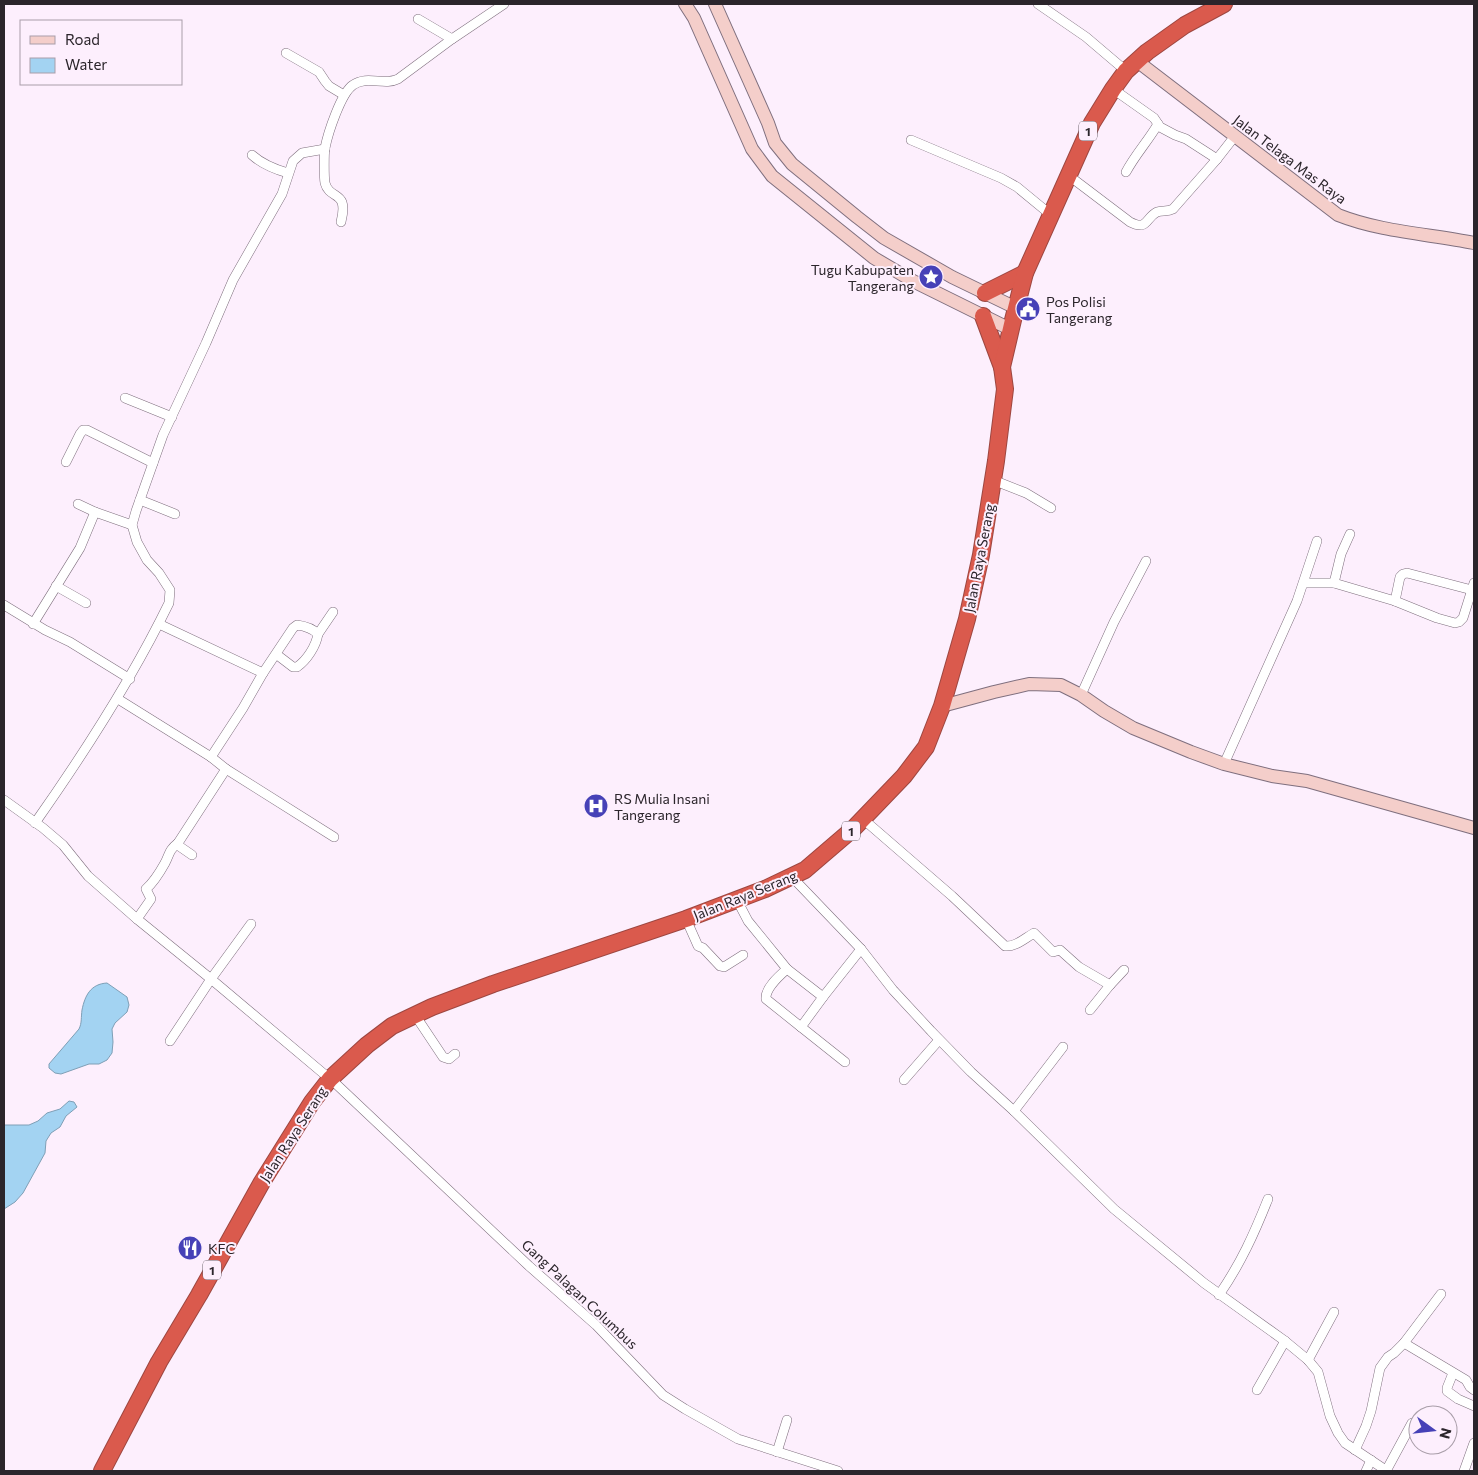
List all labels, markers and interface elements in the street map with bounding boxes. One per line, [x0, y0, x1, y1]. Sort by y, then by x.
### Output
legend [20, 20, 182, 85]
text: Road [65, 30, 100, 48]
text: Water [65, 55, 107, 73]
street label: Jalan Telaga Mas Raya [1230, 111, 1350, 207]
road number: 1 [1079, 122, 1097, 140]
place label: Tugu Kabupaten Tangerang [811, 261, 914, 294]
place icon: Tugu Kabupaten Tangerang [918, 264, 944, 290]
place label: Pos Polisi Tangerang [1046, 293, 1113, 326]
public building icon: Pos Polisi Tangerang [1015, 296, 1041, 322]
street label: Jalan Raya Serang [960, 502, 998, 614]
place label: RS Mulia Insani Tangerang [614, 790, 710, 823]
hospital icon: RS Mulia Insani Tangerang [583, 793, 609, 819]
road number: 1 [842, 821, 860, 840]
street label: Jalan Raya Serang [691, 866, 800, 924]
street label: Jalan Raya Serang [256, 1083, 330, 1185]
restaurant icon: KFC [177, 1235, 203, 1261]
street label: Gang Palagan Columbus [518, 1236, 642, 1352]
place label: KFC [208, 1240, 235, 1257]
road number: 1 [203, 1260, 221, 1280]
north arrow [1408, 1405, 1458, 1455]
text: N [1436, 1426, 1456, 1441]

